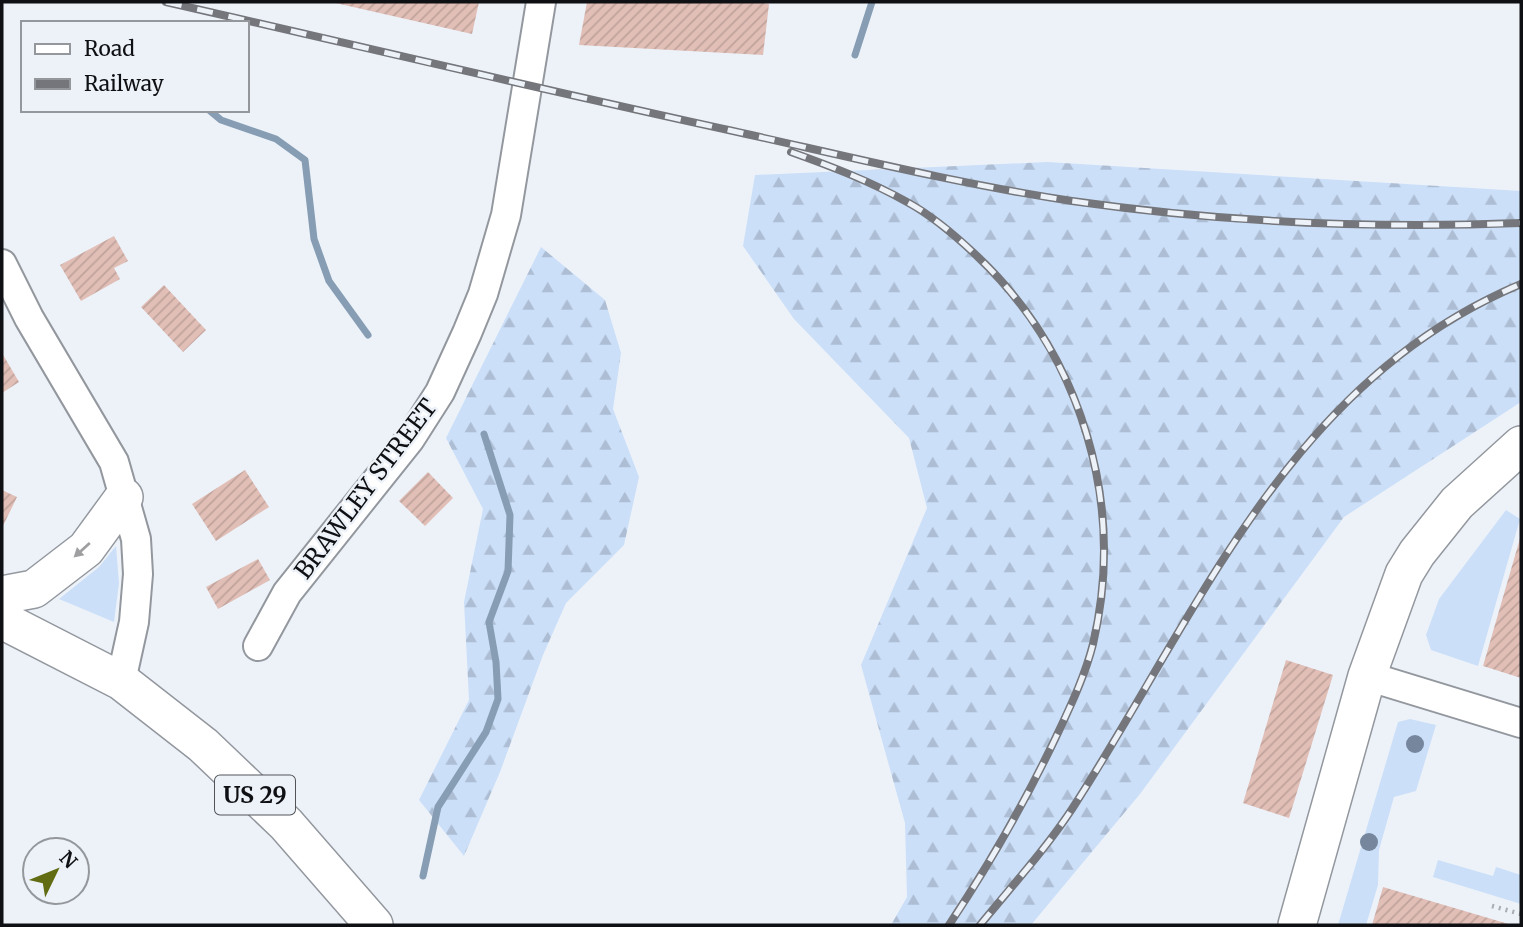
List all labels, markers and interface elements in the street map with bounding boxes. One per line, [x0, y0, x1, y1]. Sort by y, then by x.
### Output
legend [21, 21, 248, 112]
text: Road [84, 35, 135, 62]
text: Railway [84, 70, 165, 97]
street label: BRAWLEY STREET [288, 392, 444, 585]
one-way arrow [74, 542, 91, 558]
road number: US 29 [215, 776, 295, 814]
north arrow [21, 836, 91, 906]
text: N [55, 846, 82, 873]

